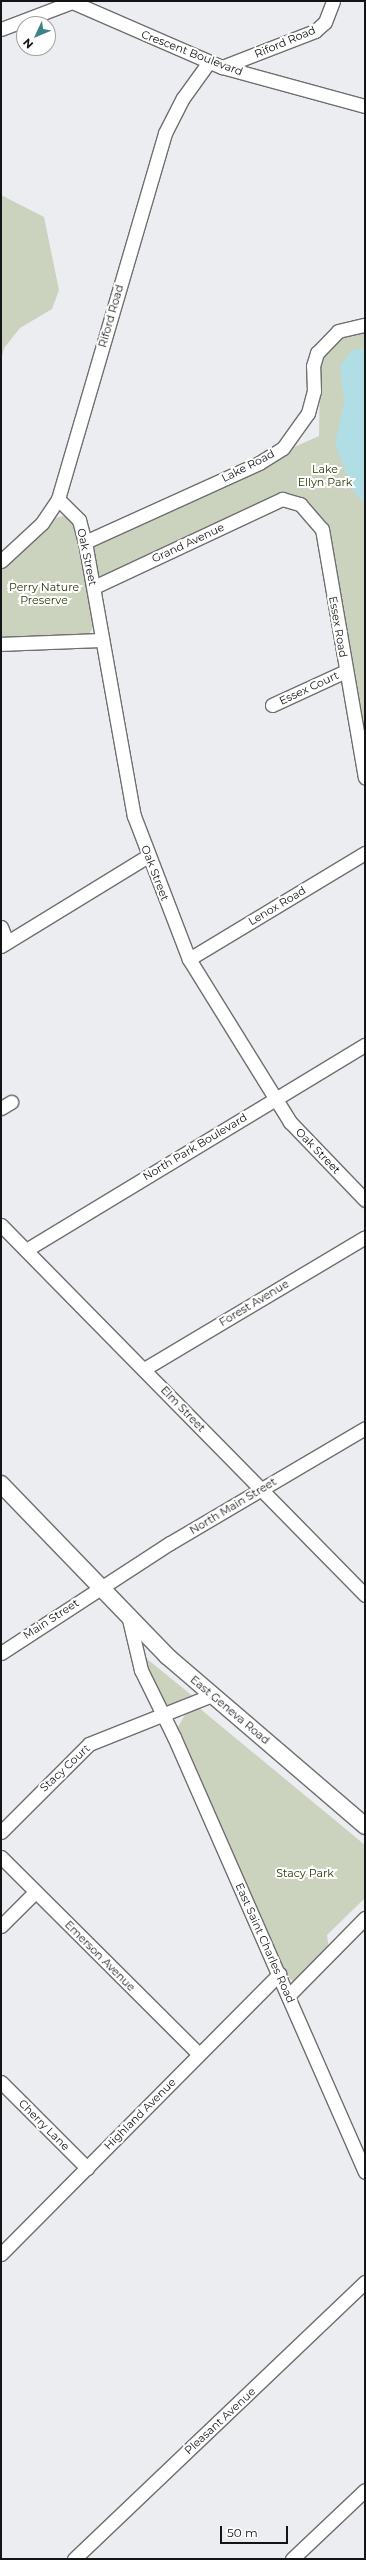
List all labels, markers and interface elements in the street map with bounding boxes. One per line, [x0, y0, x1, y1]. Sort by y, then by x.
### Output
north arrow [16, 16, 56, 56]
street label: Riford Road [253, 23, 317, 61]
street label: Crescent Boulevard [139, 28, 245, 78]
text: N [20, 36, 36, 52]
street label: Riford Road [96, 283, 126, 349]
street label: Lake Road [219, 447, 277, 485]
park label: Lake Ellyn Park [298, 463, 352, 489]
street label: Grand Avenue [150, 520, 226, 566]
street label: Oak Street [74, 527, 100, 587]
park label: Perry Nature Preserve [9, 581, 79, 607]
street label: Essex Road [326, 595, 350, 659]
street label: Essex Court [277, 668, 341, 708]
street label: Oak Street [138, 843, 172, 903]
street label: Lenox Road [246, 884, 308, 928]
street label: North Park Boulevard [140, 1111, 250, 1183]
street label: Oak Street [293, 1125, 343, 1177]
street label: Forest Avenue [217, 1277, 291, 1329]
street label: Elm Street [158, 1384, 208, 1434]
street label: North Main Street [187, 1475, 279, 1537]
street label: Main Street [21, 1596, 81, 1642]
street label: East Geneva Road [188, 1673, 272, 1747]
street label: Stacy Court [37, 1742, 93, 1794]
park label: Stacy Park [276, 1866, 334, 1880]
street label: East Saint Charles Road [233, 1881, 297, 2005]
street label: Emerson Avenue [62, 1918, 138, 1994]
street label: Highland Avenue [102, 2076, 178, 2152]
street label: Cherry Lane [16, 2097, 72, 2153]
street label: Pleasant Avenue [182, 2385, 258, 2457]
scale bar [222, 2518, 290, 2544]
text: 50 m [227, 2525, 258, 2540]

